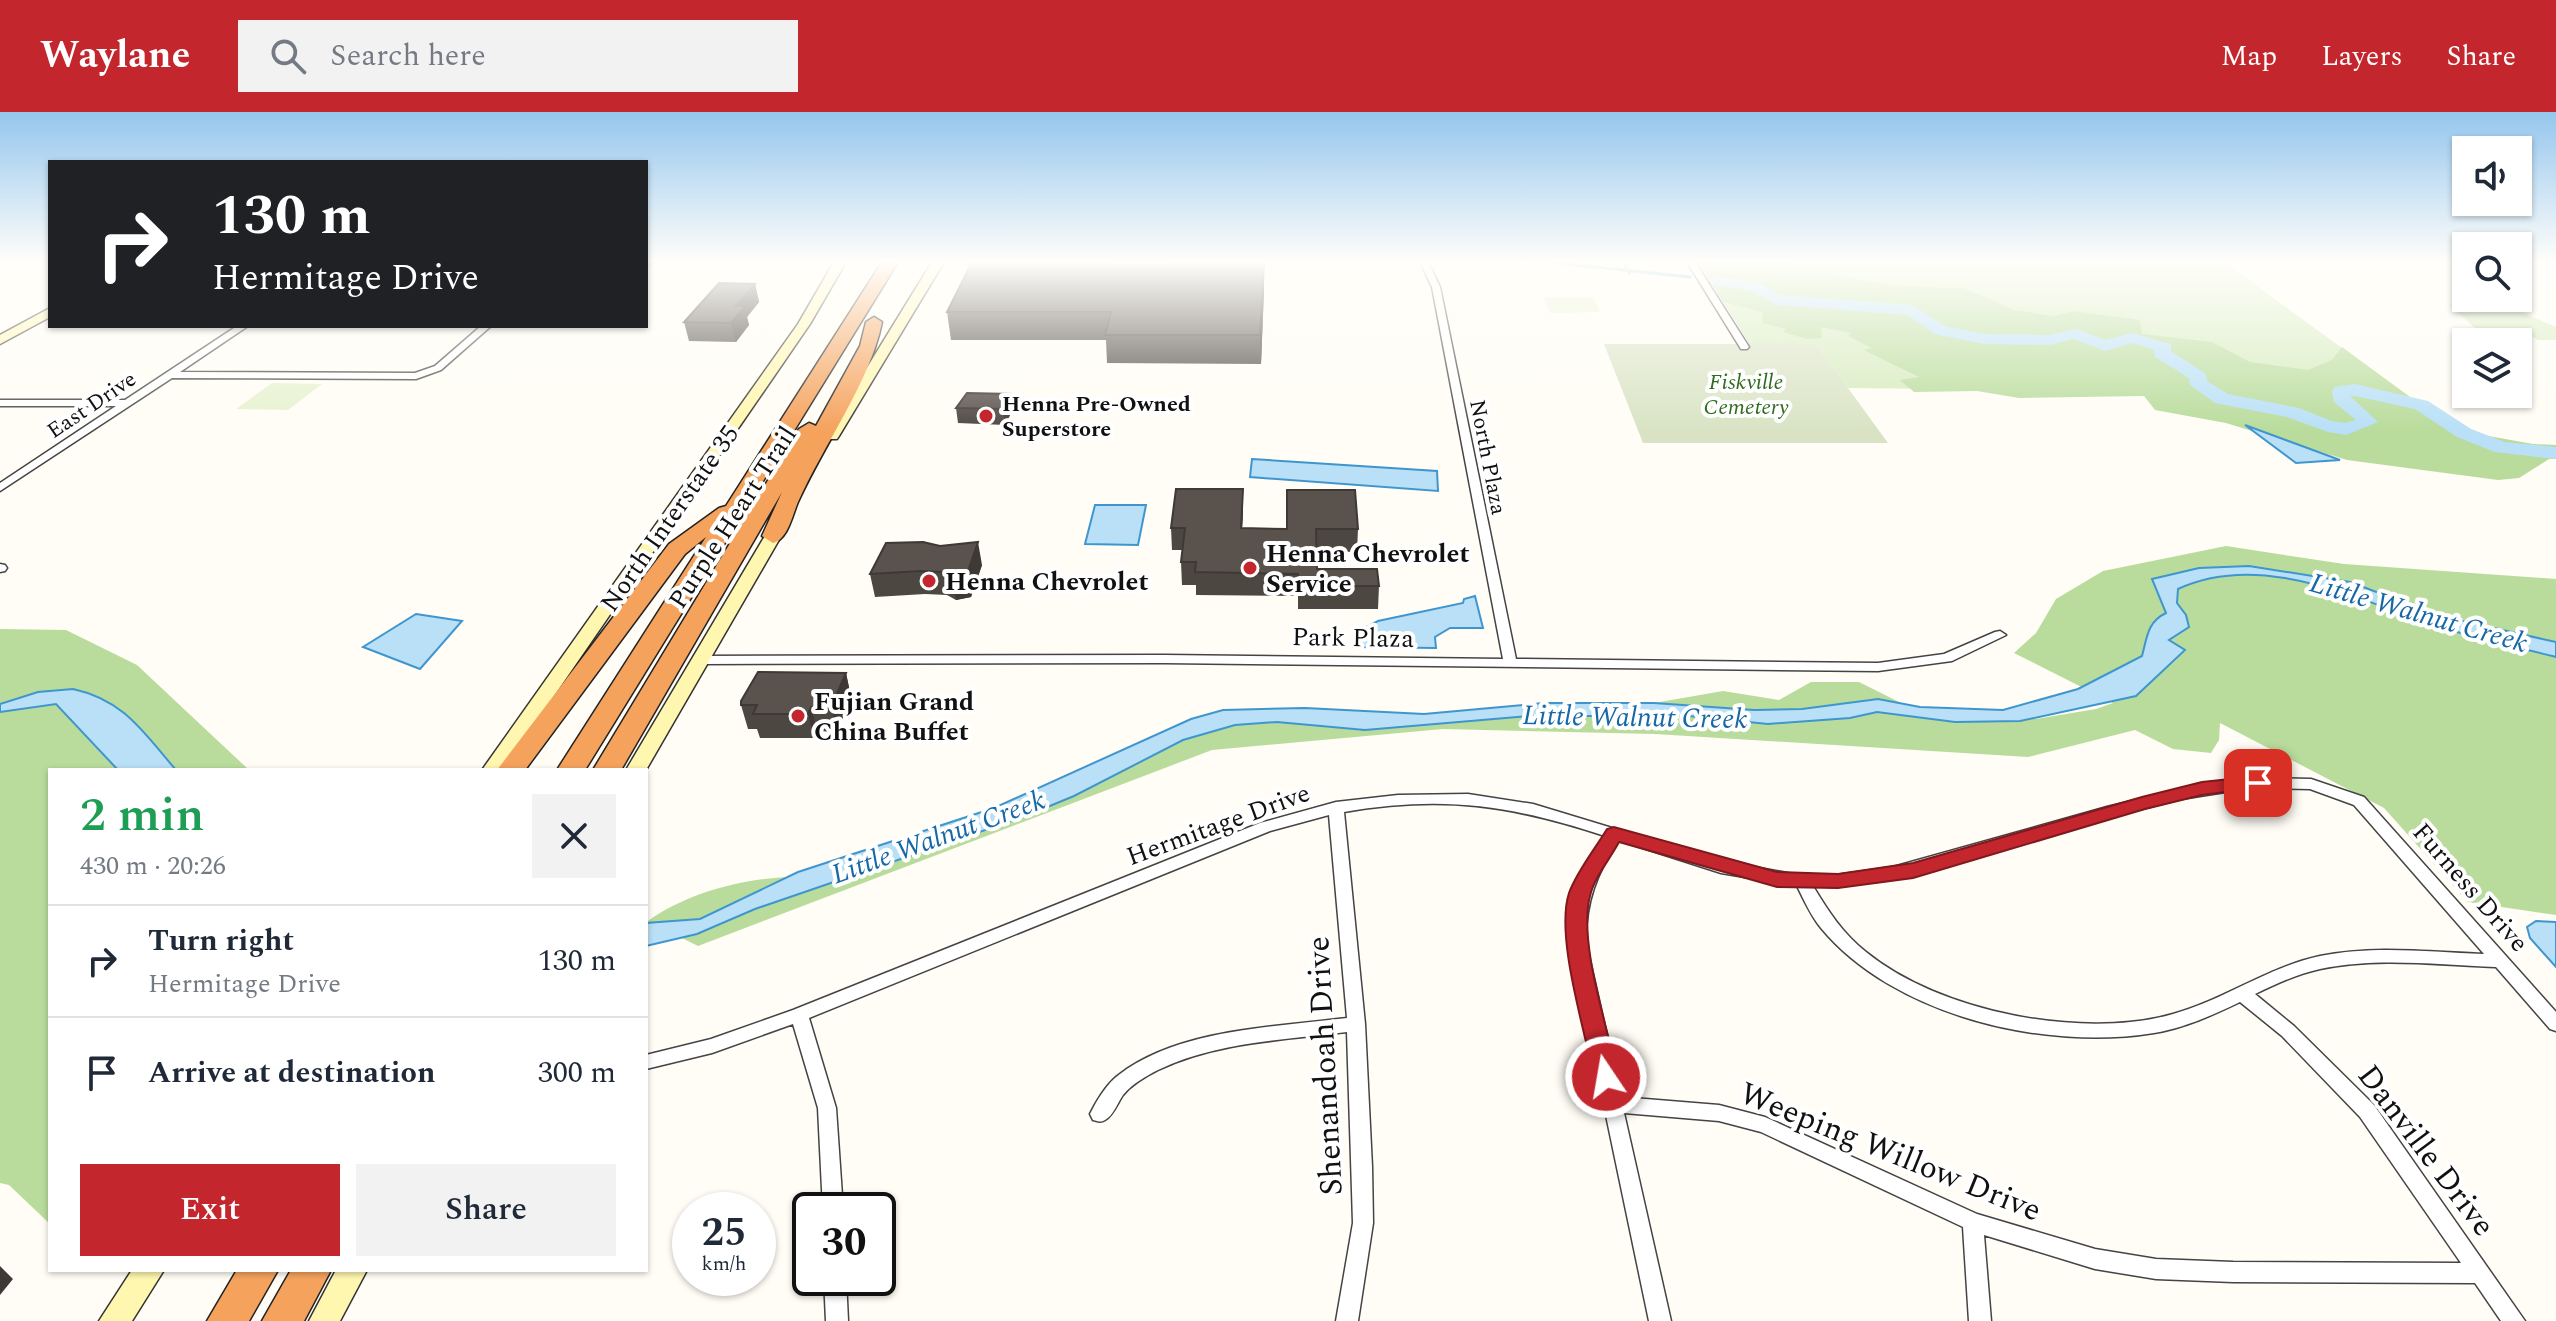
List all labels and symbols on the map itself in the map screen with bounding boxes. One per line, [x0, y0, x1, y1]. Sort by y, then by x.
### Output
street label: East Drive [41, 363, 143, 447]
park label: Fiskville Cemetery [1703, 366, 1789, 424]
place label: Henna Pre-Owned Superstore [1002, 388, 1191, 446]
street label: North Plaza [1460, 397, 1515, 518]
marker: Henna Pre-Owned Superstore [977, 407, 995, 425]
street label: North Interstate 35 [590, 417, 749, 620]
street label: Purple Heart Trail [659, 418, 807, 617]
place label: Henna Chevrolet Service [1266, 534, 1469, 604]
marker: Henna Chevrolet Service [1241, 559, 1259, 577]
place label: Henna Chevrolet [945, 562, 1148, 602]
water label: Little Walnut Creek [2305, 562, 2533, 665]
marker: Henna Chevrolet [920, 572, 938, 590]
street label: Park Plaza [1292, 617, 1415, 659]
place label: Fujian Grand China Buffet [814, 682, 974, 752]
water label: Little Walnut Creek [1522, 694, 1748, 741]
marker: Fujian Grand China Buffet [789, 707, 807, 725]
pin [2224, 749, 2292, 817]
street label: Hermitage Drive [1121, 773, 1316, 877]
water label: Little Walnut Creek [825, 779, 1052, 896]
street label: Furness Drive [2402, 814, 2538, 961]
street label: Shenandoah Drive [1294, 935, 1357, 1197]
position arrow [1564, 1035, 1648, 1119]
street label: Danville Drive [2345, 1054, 2507, 1247]
street label: Weeping Willow Drive [1732, 1069, 2049, 1235]
speed limit sign: 30 [792, 1192, 896, 1296]

